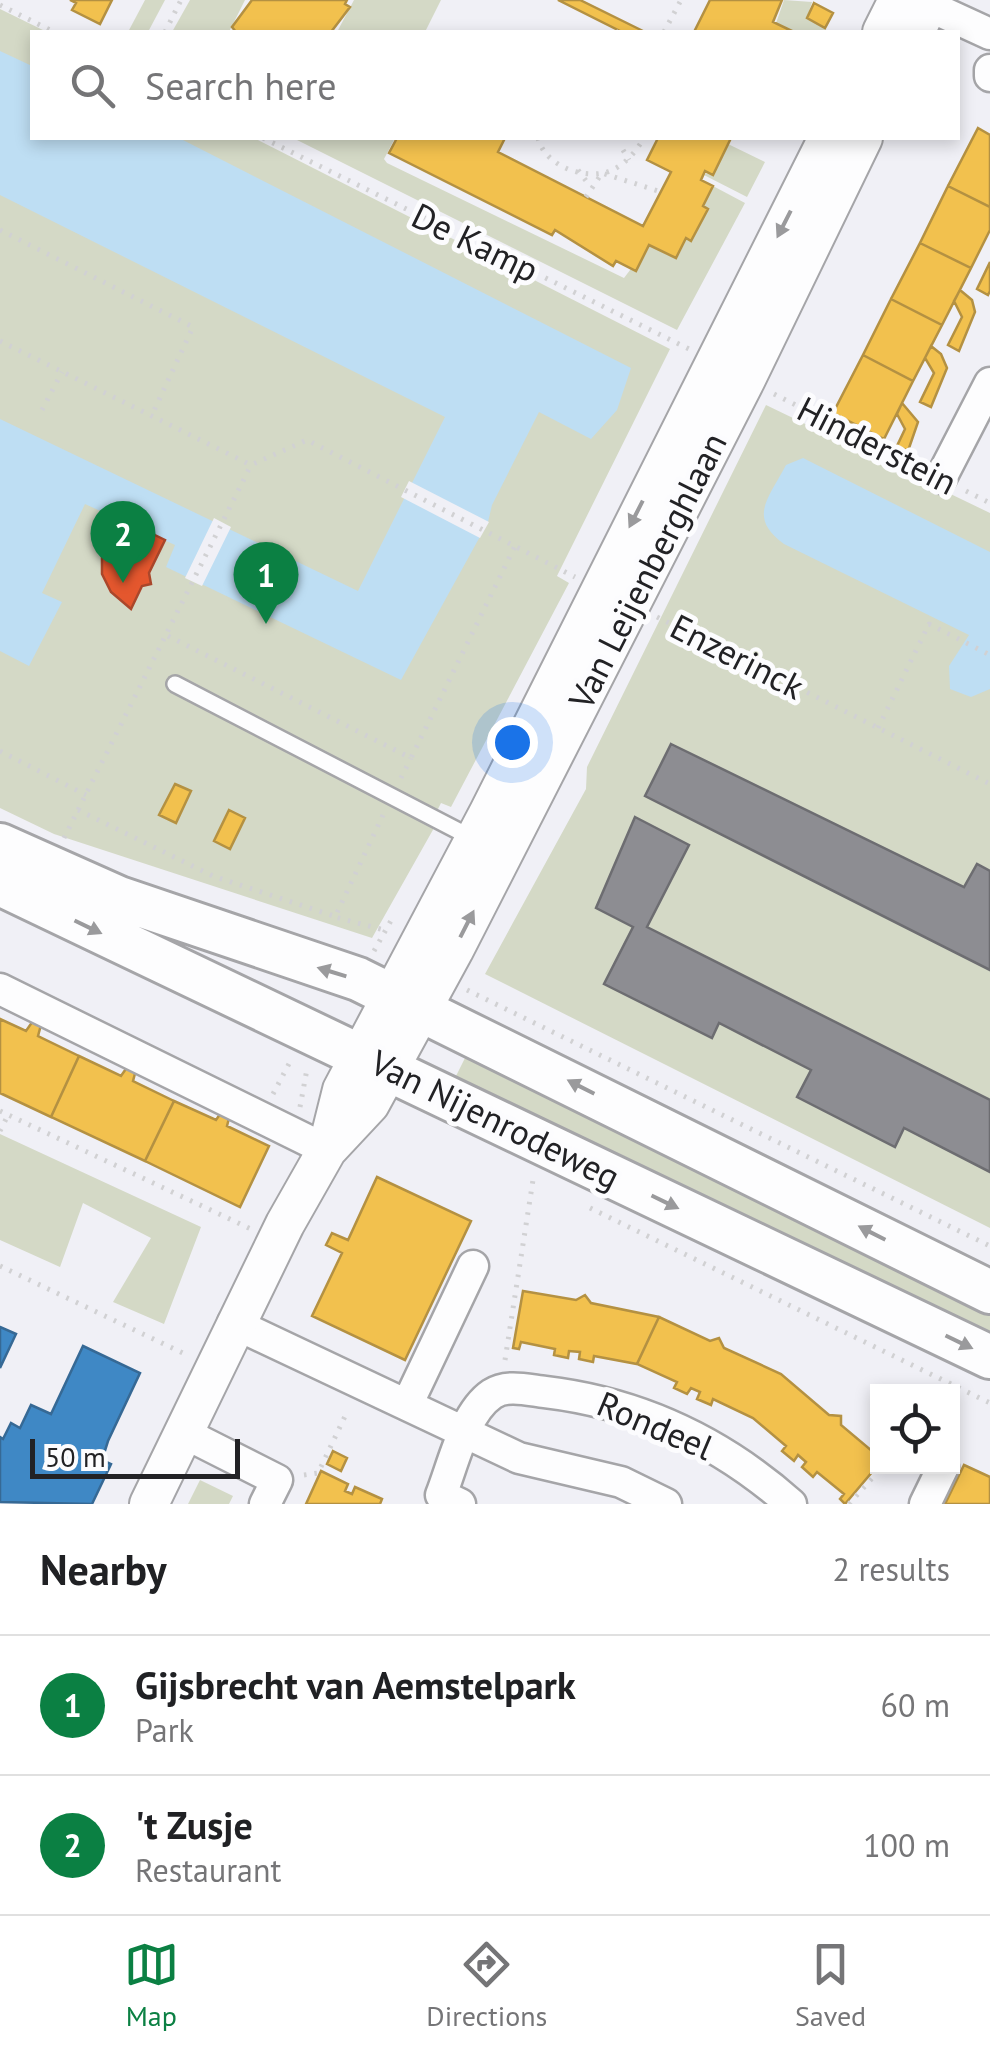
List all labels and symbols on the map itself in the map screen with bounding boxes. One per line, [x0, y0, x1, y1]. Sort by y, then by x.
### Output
street label: De Kamp [405, 192, 546, 292]
one-way arrow [776, 210, 793, 239]
street label: Hinderstein [790, 385, 965, 505]
street label: Van Leijenberghlaan [557, 425, 737, 717]
pin: 2 [90, 500, 156, 583]
one-way arrow [628, 500, 645, 529]
pin: 1 [234, 542, 298, 624]
street label: Enzerinck [663, 603, 812, 709]
your location [487, 717, 538, 768]
one-way arrow [458, 909, 475, 938]
one-way arrow [73, 918, 102, 935]
one-way arrow [316, 964, 347, 979]
street label: Van Nijenrodeweg [362, 1038, 628, 1199]
one-way arrow [567, 1079, 596, 1096]
one-way arrow [651, 1193, 680, 1210]
one-way arrow [857, 1225, 886, 1242]
one-way arrow [944, 1334, 973, 1351]
street label: Rondeel [591, 1380, 720, 1470]
scale bar [30, 1434, 240, 1478]

